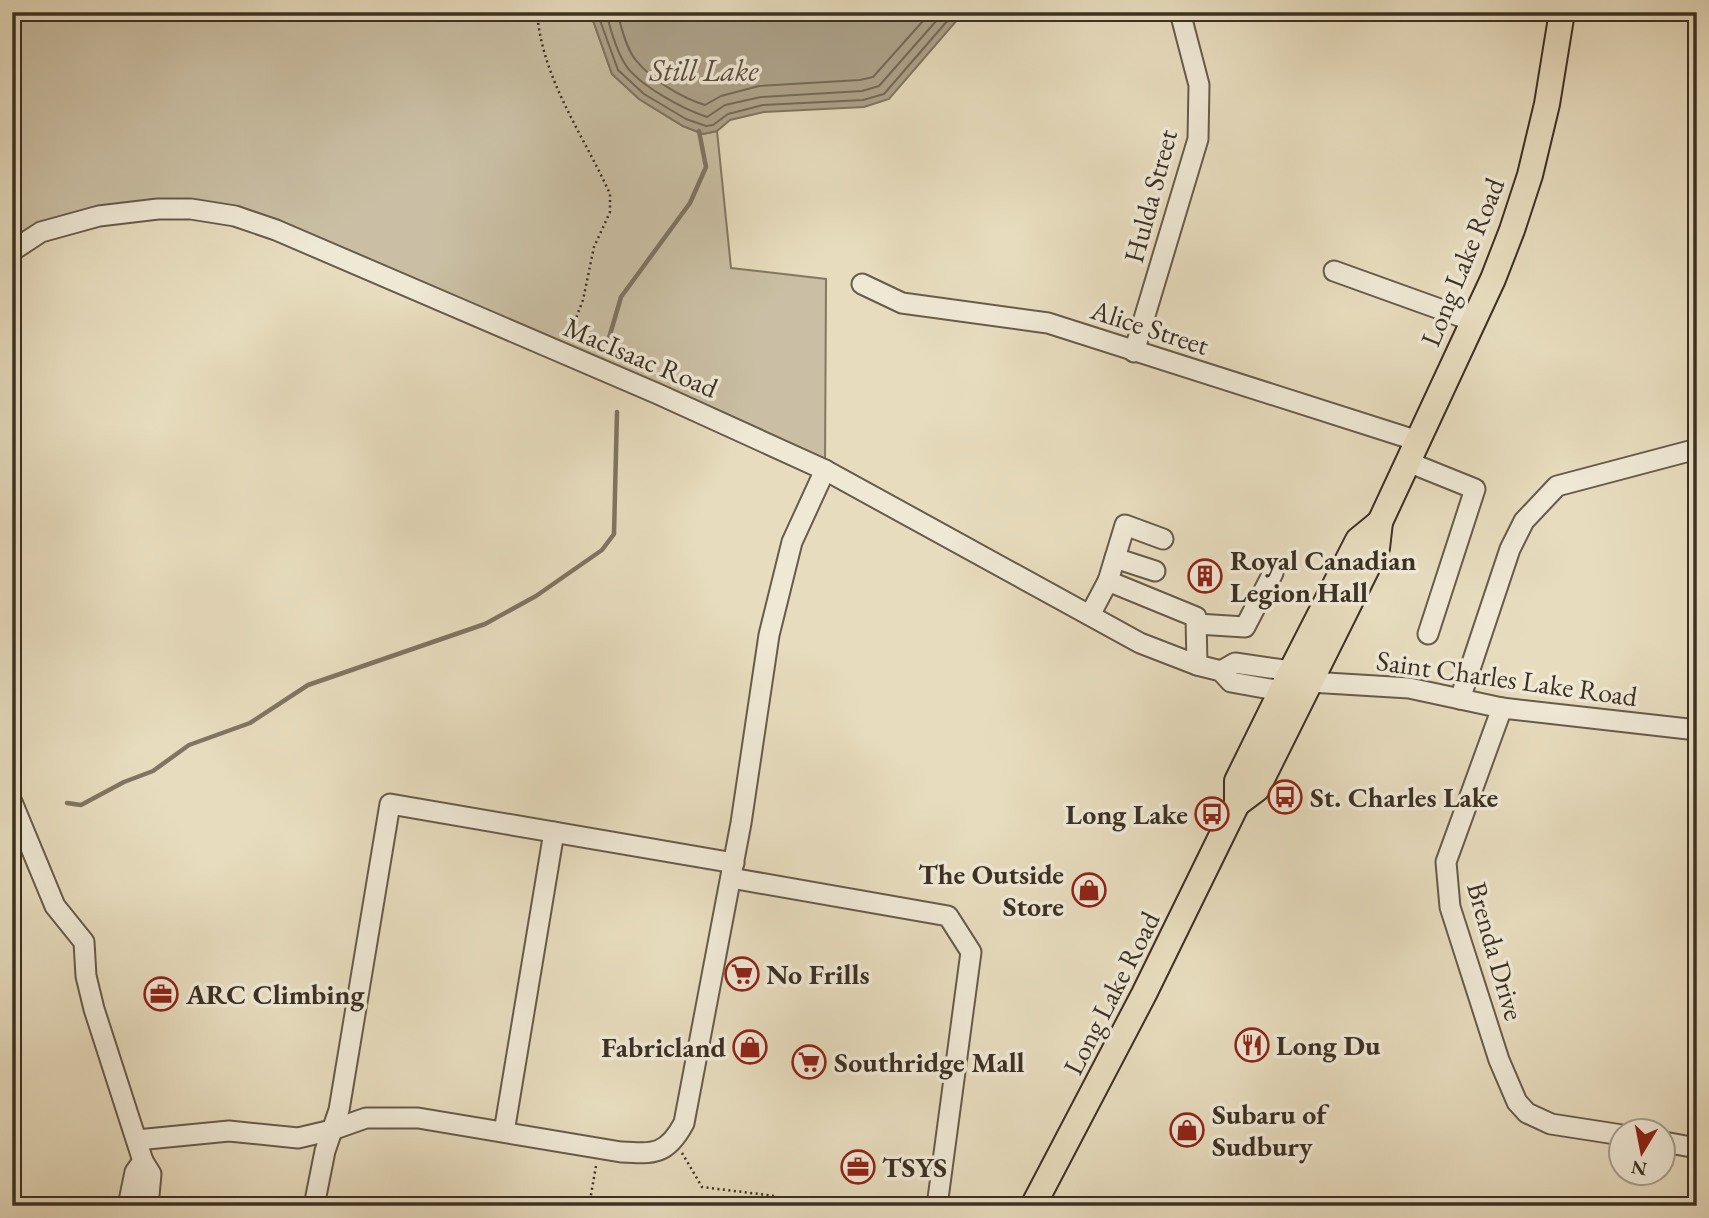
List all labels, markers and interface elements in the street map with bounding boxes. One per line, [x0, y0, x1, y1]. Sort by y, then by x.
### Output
water label: Still Lake [648, 51, 759, 90]
street label: Hulda Street [1115, 125, 1185, 267]
street label: Long Lake Road [1412, 172, 1512, 352]
street label: Alice Street [1086, 291, 1214, 363]
street label: MacIsaac Road [559, 308, 724, 406]
place label: Royal Canadian Legion Hall [1230, 542, 1416, 610]
building icon: Royal Canadian Legion Hall [1186, 557, 1224, 595]
street label: Saint Charles Lake Road [1374, 642, 1641, 714]
bus stop icon: St. Charles Lake [1266, 778, 1304, 816]
place label: St. Charles Lake [1310, 779, 1498, 815]
bus stop icon: Long Lake [1193, 795, 1231, 833]
place label: Long Lake [1066, 796, 1188, 832]
place label: The Outside Store [918, 856, 1064, 924]
shop icon: The Outside Store [1070, 871, 1108, 909]
street label: Brenda Drive [1459, 878, 1533, 1024]
street label: Long Lake Road [1054, 905, 1168, 1081]
supermarket icon: No Frills [723, 955, 761, 993]
place label: No Frills [766, 956, 870, 992]
office icon: ARC Climbing [142, 975, 180, 1013]
place label: ARC Climbing [185, 976, 365, 1012]
restaurant icon: Long Du [1233, 1026, 1271, 1064]
place label: Long Du [1276, 1027, 1381, 1063]
shop icon: Fabricland [731, 1028, 769, 1066]
place label: Fabricland [601, 1029, 727, 1065]
supermarket icon: Southridge Mall [790, 1043, 828, 1081]
place label: Southridge Mall [834, 1044, 1025, 1080]
place label: Subaru of Sudbury [1212, 1096, 1330, 1164]
shop icon: Subaru of Sudbury [1168, 1111, 1206, 1149]
north arrow [1608, 1116, 1678, 1186]
office icon: TSYS [839, 1148, 877, 1186]
place label: TSYS [882, 1149, 947, 1185]
text: N [1629, 1154, 1649, 1182]

